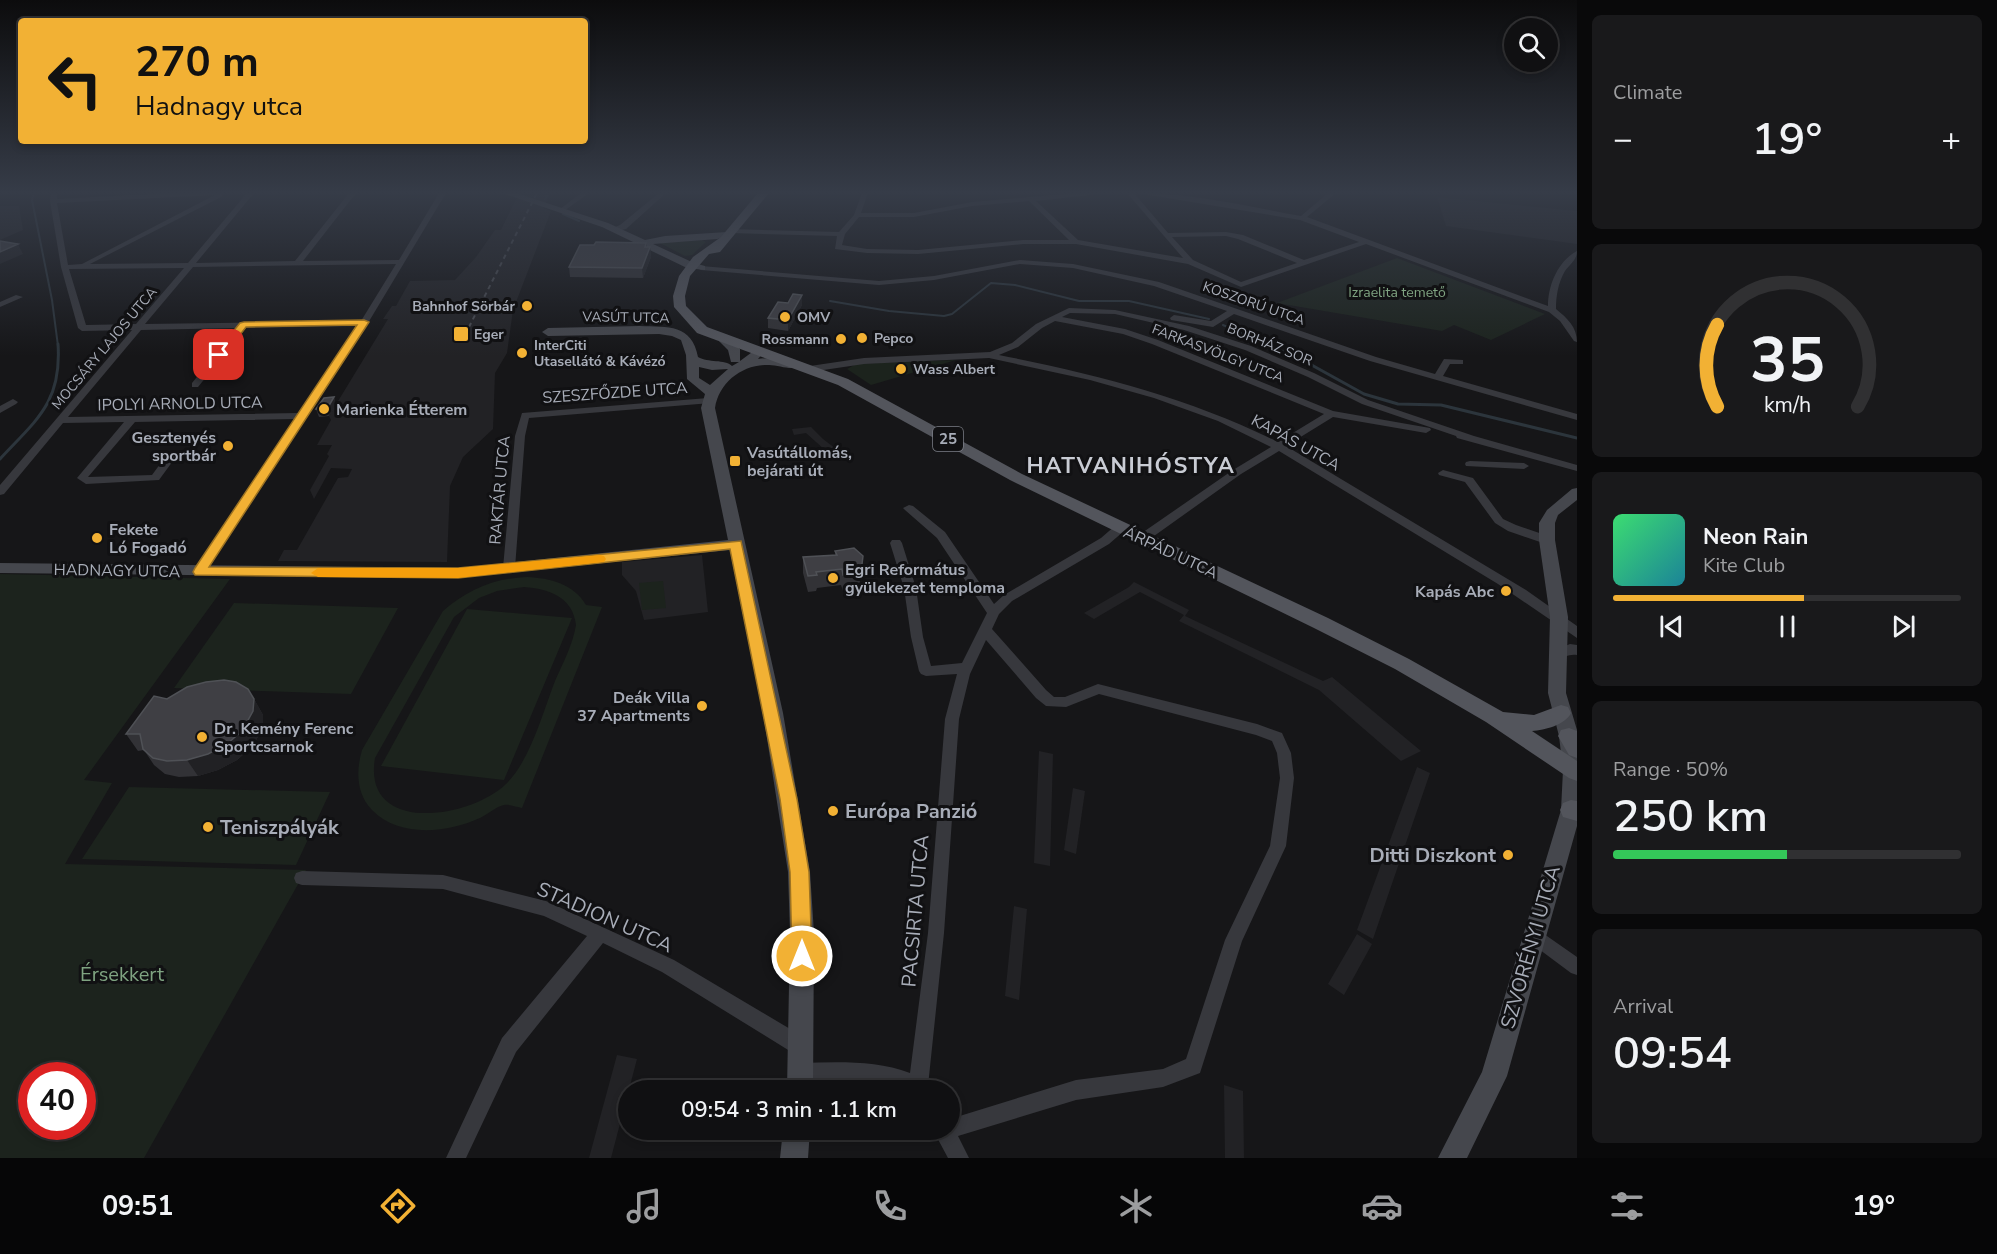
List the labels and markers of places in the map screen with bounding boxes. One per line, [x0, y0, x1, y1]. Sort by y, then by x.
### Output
place label: Bahnhof Sörbár [412, 297, 516, 316]
marker: Bahnhof Sörbár [520, 299, 534, 313]
place label: OMV [797, 308, 831, 327]
marker: OMV [778, 310, 792, 324]
marker: Eger [452, 325, 470, 343]
place label: Eger [474, 325, 504, 344]
pin [193, 329, 244, 380]
place label: Pepco [874, 329, 913, 348]
place label: Rossmann [762, 330, 829, 349]
marker: Pepco [855, 331, 869, 345]
marker: Rossmann [834, 332, 848, 346]
place label: InterCiti Utasellátó & Kávézó [534, 336, 666, 371]
marker: InterCiti Utasellátó & Kávézó [515, 346, 529, 360]
place label: Wass Albert [913, 360, 996, 379]
marker: Wass Albert [894, 362, 908, 376]
place label: Marienka Étterem [336, 399, 467, 421]
marker: Marienka Étterem [317, 402, 331, 416]
place label: Gesztenyés sportbár [131, 427, 217, 467]
marker: Gesztenyés sportbár [221, 439, 235, 453]
place label: Vasútállomás, bejárati út [746, 442, 852, 482]
marker: Vasútállomás, bejárati út [728, 454, 742, 468]
place label: Fekete Ló Fogadó [109, 519, 187, 559]
marker: Fekete Ló Fogadó [90, 531, 104, 545]
place label: Egri Református gyülekezet temploma [845, 559, 1005, 599]
marker: Egri Református gyülekezet temploma [826, 571, 840, 585]
place label: Kapás Abc [1415, 581, 1494, 603]
marker: Kapás Abc [1499, 584, 1513, 598]
place label: Deák Villa 37 Apartments [577, 687, 690, 727]
marker: Deák Villa 37 Apartments [695, 699, 709, 713]
place label: Dr. Kemény Ferenc Sportcsarnok [214, 718, 354, 758]
marker: Dr. Kemény Ferenc Sportcsarnok [195, 730, 209, 744]
place label: Európa Panzió [845, 798, 977, 825]
marker: Európa Panzió [826, 804, 840, 818]
place label: Teniszpályák [220, 814, 340, 841]
marker: Teniszpályák [201, 820, 215, 834]
place label: Ditti Diszkont [1369, 842, 1496, 869]
marker: Ditti Diszkont [1501, 848, 1515, 862]

